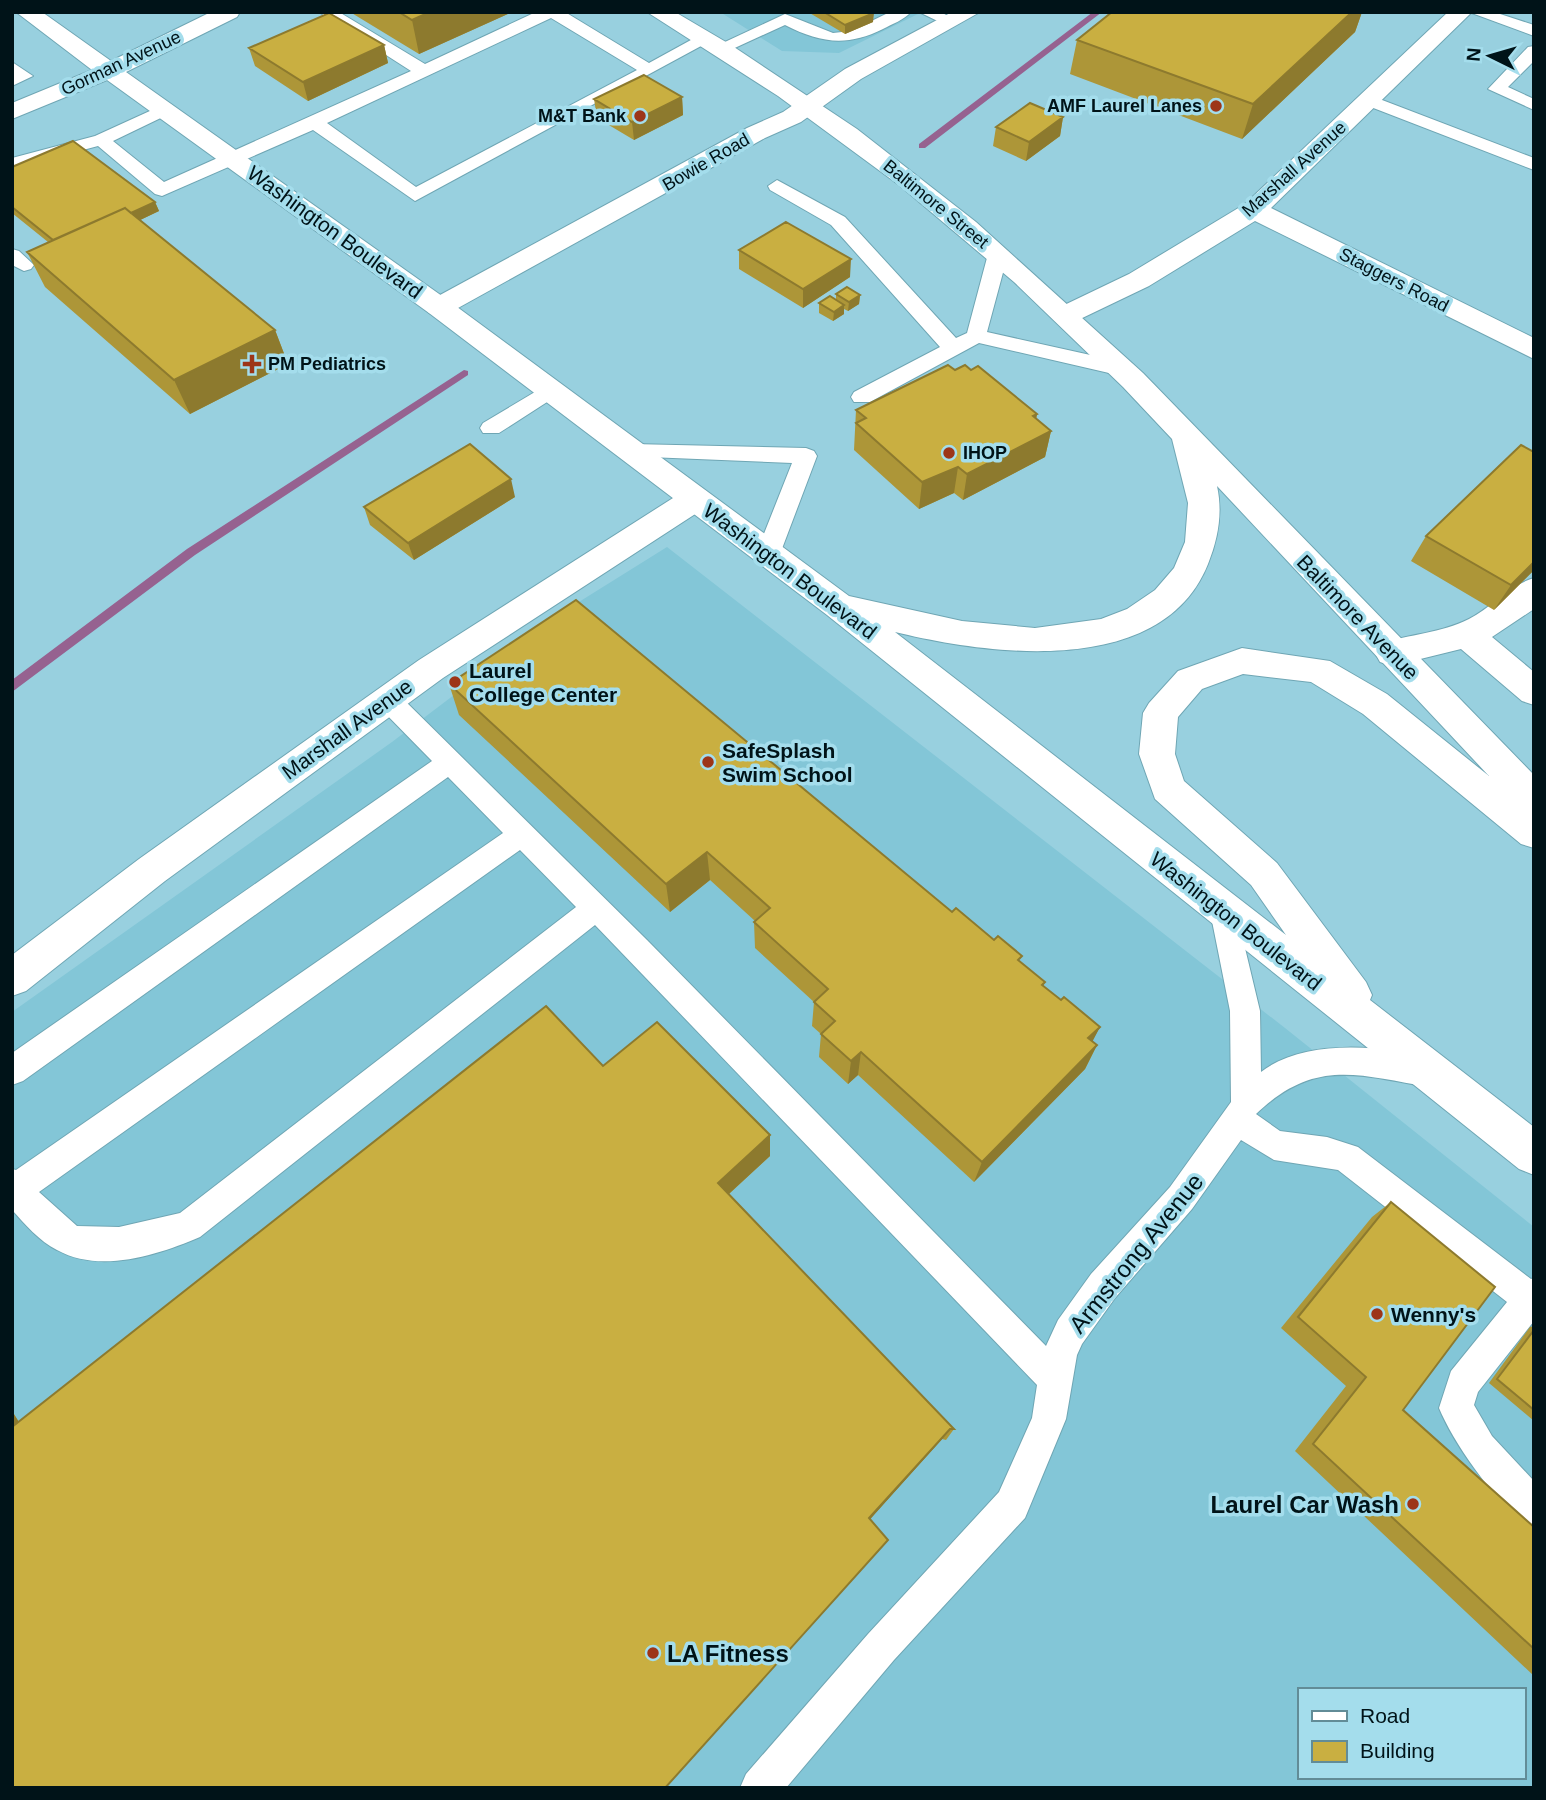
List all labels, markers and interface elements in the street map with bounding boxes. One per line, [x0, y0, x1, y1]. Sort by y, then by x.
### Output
north arrow [1455, 21, 1525, 91]
street label: Gorman Avenue [58, 27, 184, 99]
text: N [1463, 47, 1485, 62]
place label: AMF Laurel Lanes [1047, 96, 1202, 116]
marker: AMF Laurel Lanes [1208, 98, 1224, 114]
place label: M&T Bank [538, 106, 627, 126]
marker: M&T Bank [632, 108, 648, 124]
street label: Marshall Avenue [1238, 117, 1350, 221]
street label: Bowie Road [659, 129, 753, 195]
street label: Baltimore Street [880, 156, 992, 252]
street label: Washington Boulevard [243, 161, 427, 303]
street label: Staggers Road [1336, 244, 1452, 316]
marker: PM Pediatrics [242, 354, 262, 374]
place label: PM Pediatrics [268, 354, 386, 374]
place label: IHOP [963, 443, 1007, 463]
marker: IHOP [941, 445, 957, 461]
street label: Washington Boulevard [699, 498, 881, 644]
street label: Baltimore Avenue [1293, 550, 1423, 684]
place label: Laurel College Center [469, 659, 617, 706]
street label: Marshall Avenue [278, 674, 416, 784]
marker: Laurel College Center [447, 674, 463, 690]
place label: SafeSplash Swim School [722, 739, 853, 786]
marker: SafeSplash Swim School [700, 754, 716, 770]
street label: Washington Boulevard [1146, 847, 1326, 995]
street label: Armstrong Avenue [1064, 1168, 1208, 1338]
place label: Wenny's [1391, 1303, 1476, 1326]
marker: Wenny's [1369, 1306, 1385, 1322]
place label: Laurel Car Wash [1211, 1491, 1399, 1518]
marker: Laurel Car Wash [1405, 1496, 1421, 1512]
place label: LA Fitness [667, 1640, 789, 1667]
marker: LA Fitness [645, 1645, 661, 1661]
legend [1298, 1688, 1525, 1779]
text: Road [1360, 1704, 1410, 1727]
text: Building [1360, 1739, 1435, 1762]

